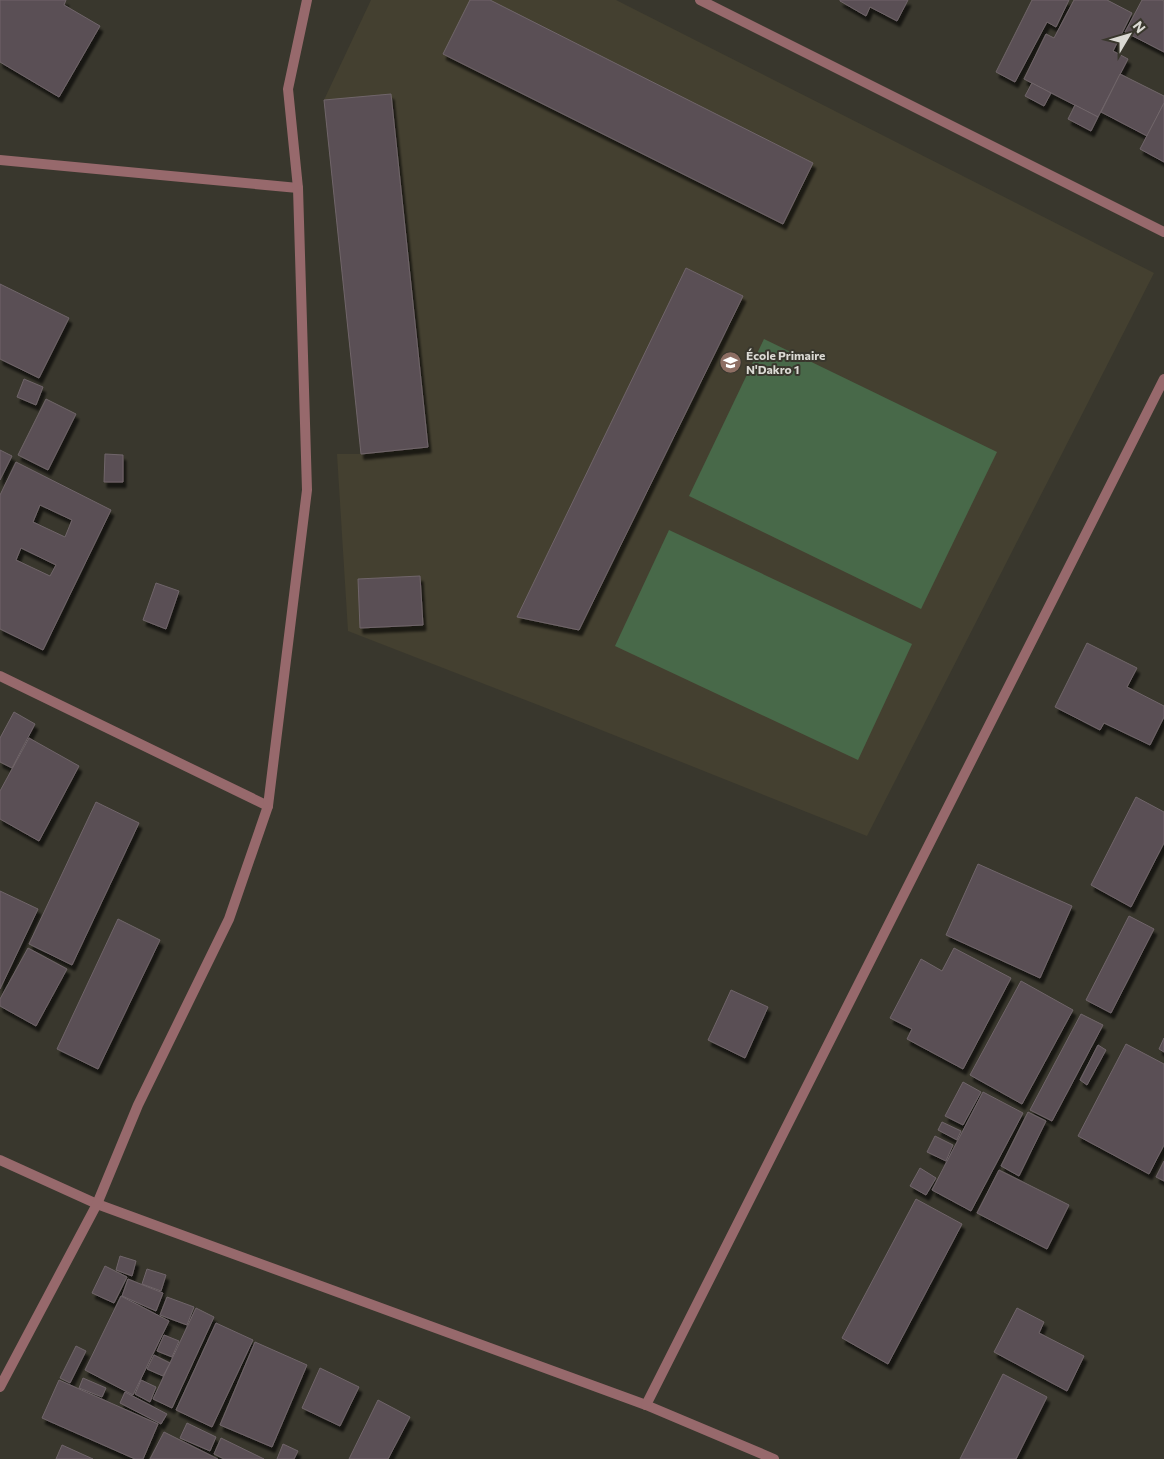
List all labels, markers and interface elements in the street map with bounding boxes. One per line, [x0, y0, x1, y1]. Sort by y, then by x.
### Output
north arrow [1104, 10, 1154, 60]
text: N [1130, 17, 1150, 36]
place label: École Primaire N'Dakro 1 [746, 348, 825, 376]
school or university icon: École Primaire N'Dakro 1 [718, 351, 742, 375]

